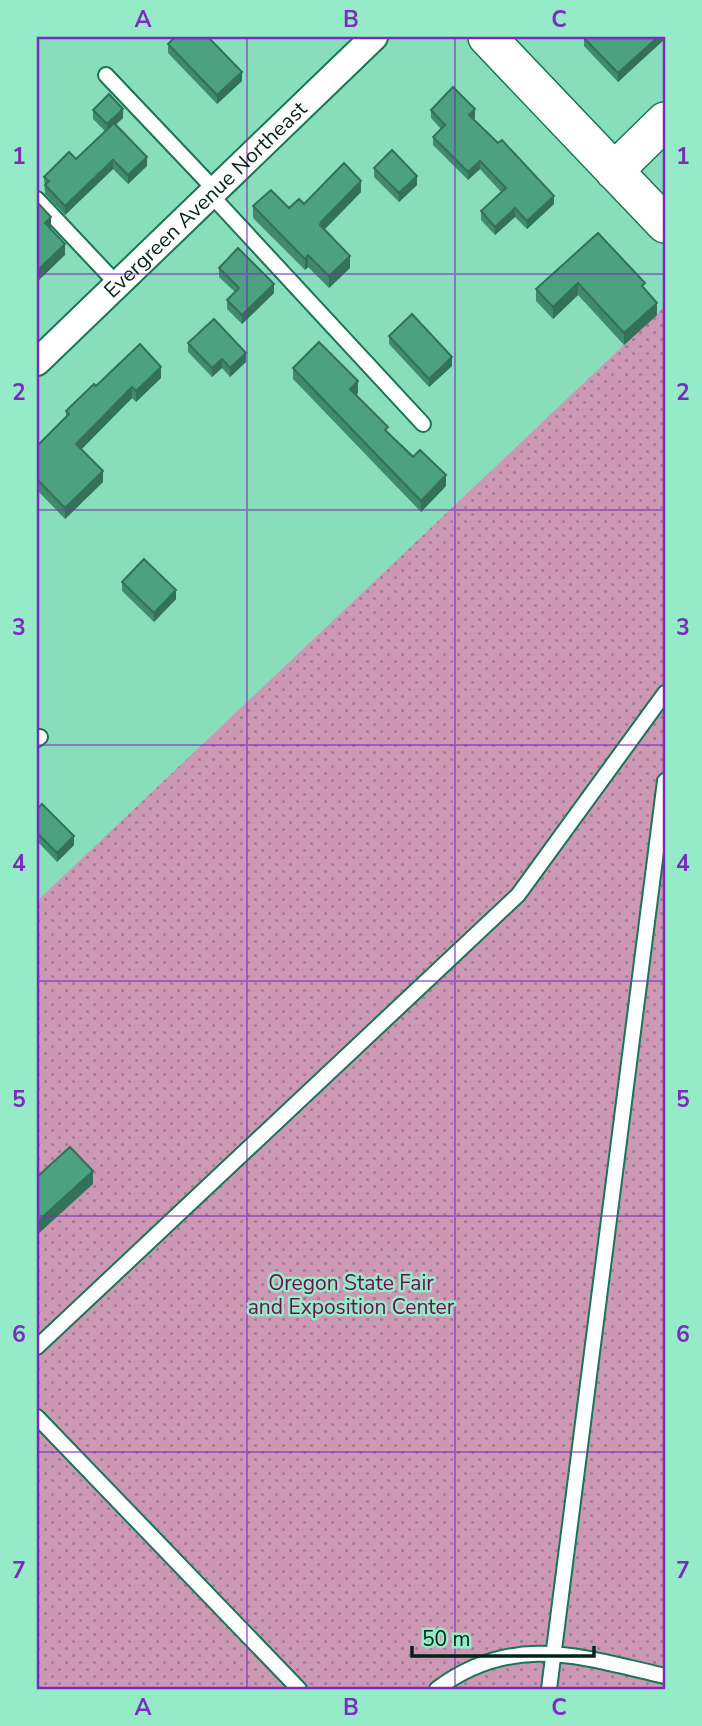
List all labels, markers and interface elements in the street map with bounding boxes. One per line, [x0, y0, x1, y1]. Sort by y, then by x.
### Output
text: A [134, 4, 152, 35]
text: B [343, 4, 359, 35]
text: C [551, 4, 567, 35]
street label: Evergreen Avenue Northeast [98, 95, 313, 304]
text: 1 [12, 141, 26, 172]
text: 1 [676, 141, 690, 172]
text: 2 [12, 377, 26, 408]
text: 2 [676, 377, 690, 408]
text: 3 [12, 612, 26, 643]
text: 3 [676, 612, 690, 643]
text: 4 [12, 848, 26, 879]
text: 4 [676, 848, 690, 879]
text: 5 [12, 1084, 26, 1115]
text: 5 [676, 1084, 690, 1115]
park label: Oregon State Fair and Exposition Center [248, 1269, 455, 1321]
text: 6 [12, 1319, 26, 1350]
text: 6 [676, 1319, 690, 1350]
text: 7 [12, 1555, 26, 1586]
text: 7 [676, 1555, 690, 1586]
scale bar [412, 1614, 594, 1658]
text: 50 m [422, 1625, 471, 1653]
text: A [134, 1692, 152, 1723]
text: B [343, 1692, 359, 1723]
text: C [551, 1692, 567, 1723]

